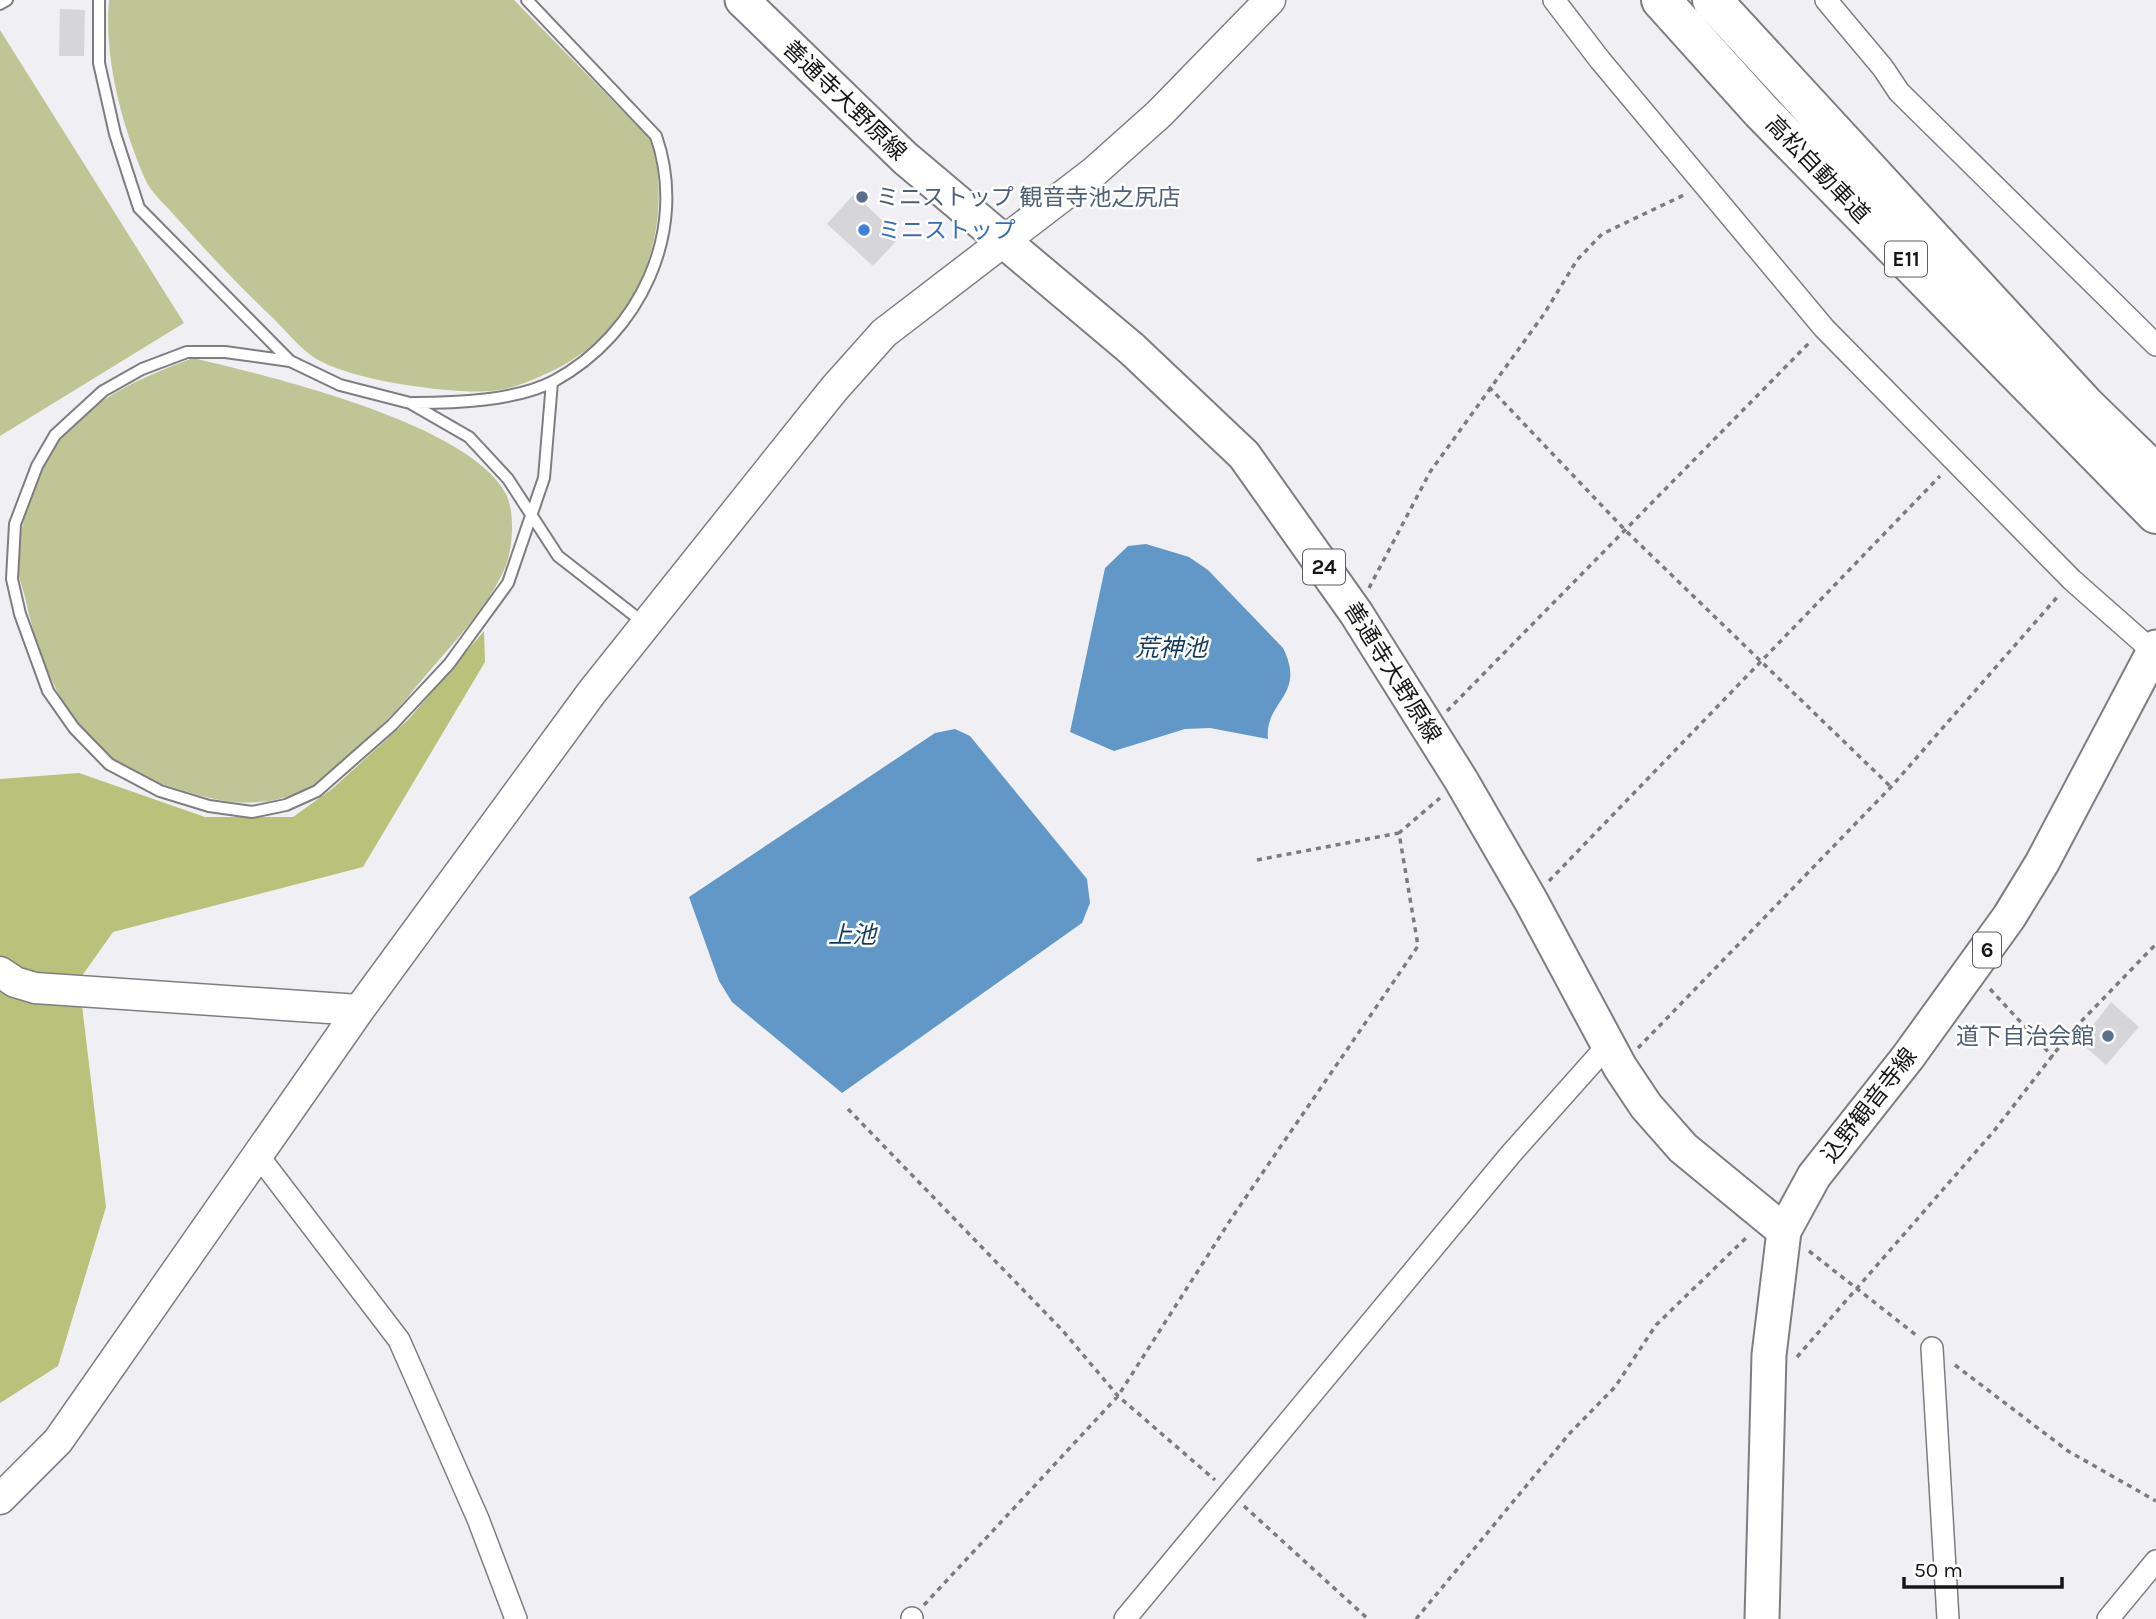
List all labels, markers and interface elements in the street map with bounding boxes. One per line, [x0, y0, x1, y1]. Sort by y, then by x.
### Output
street label: 善通寺大野原線 [777, 35, 912, 166]
street label: 高松自動車道 [1760, 110, 1875, 228]
place label: ミニストップ 観音寺池之尻店 [876, 184, 1180, 211]
marker: ミニストップ 観音寺池之尻店 [854, 189, 870, 205]
place label: ミニストップ [878, 217, 1016, 244]
marker: ミニストップ [856, 222, 872, 238]
road number: E11 [1885, 242, 1927, 276]
road number: 24 [1303, 550, 1345, 584]
street label: 善通寺大野原線 [1338, 597, 1447, 748]
water label: 荒神池 [1135, 634, 1209, 662]
water label: 上池 [828, 921, 878, 949]
road number: 6 [1973, 932, 2001, 968]
place label: 道下自治会館 [1956, 1023, 2094, 1050]
marker: 道下自治会館 [2100, 1028, 2116, 1044]
street label: 込野観音寺線 [1816, 1043, 1923, 1168]
scale bar [1904, 1546, 2062, 1590]
text: 50 m [1914, 1558, 1963, 1582]

